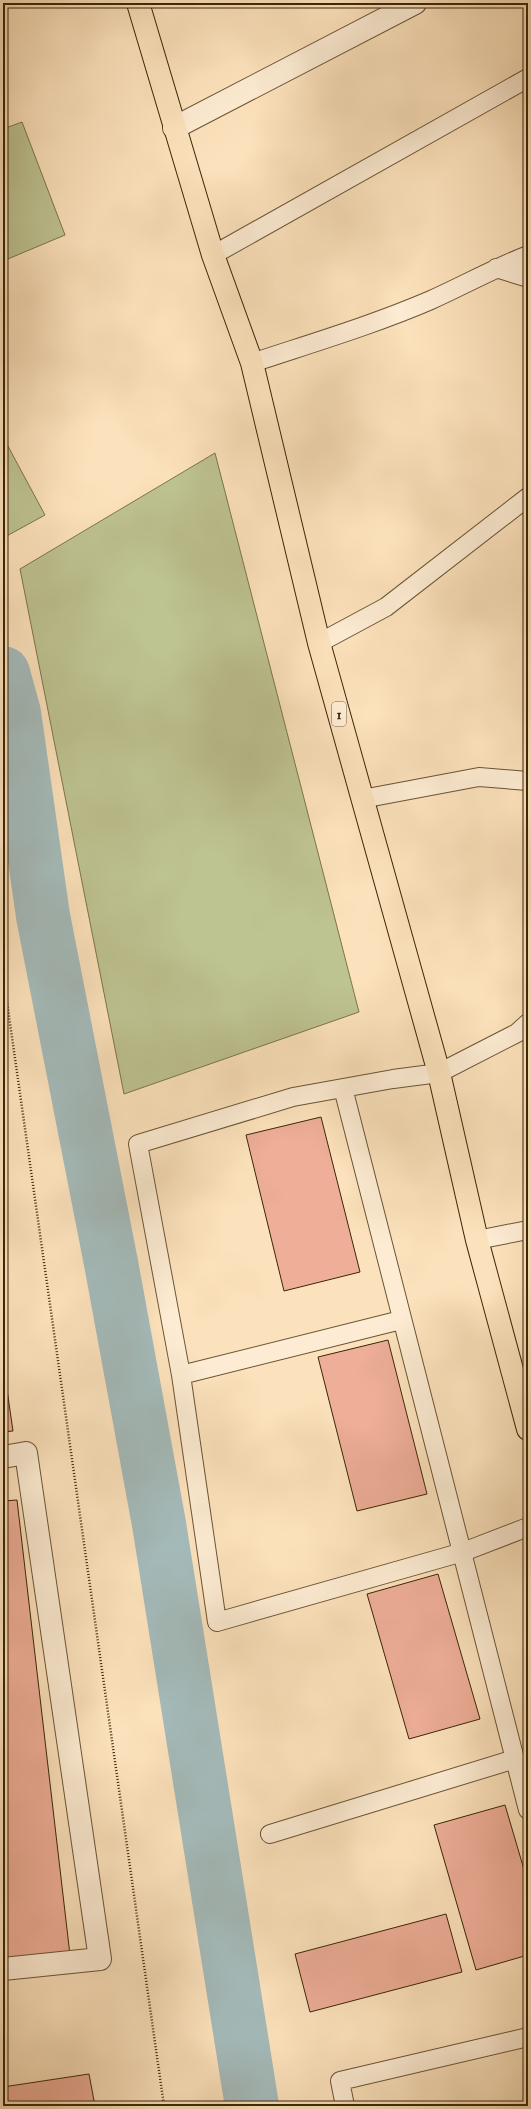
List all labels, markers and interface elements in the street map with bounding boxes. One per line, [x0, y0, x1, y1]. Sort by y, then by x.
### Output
road number: 1 [332, 702, 346, 726]

